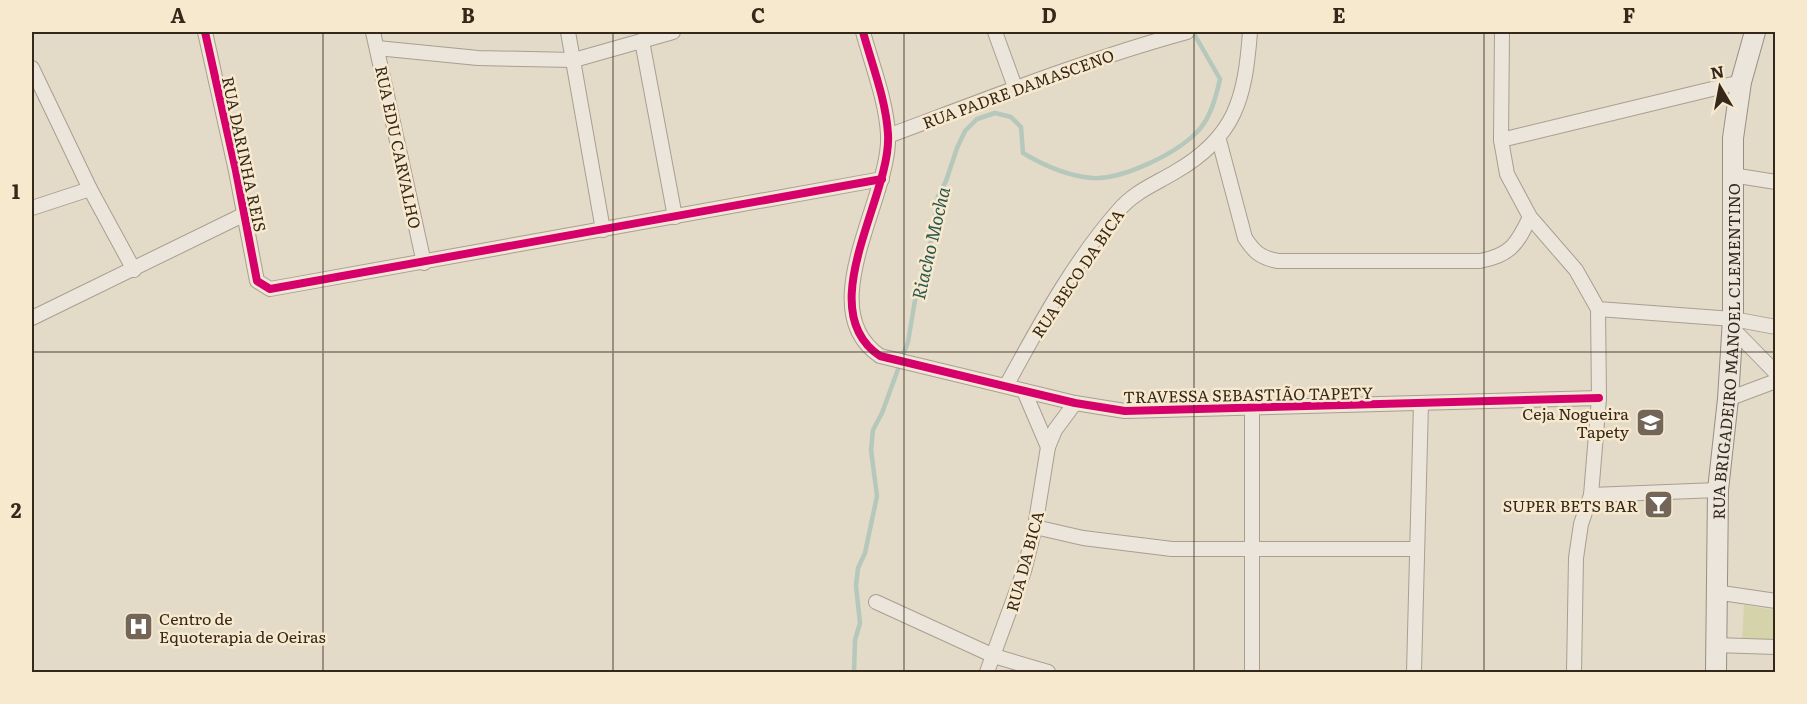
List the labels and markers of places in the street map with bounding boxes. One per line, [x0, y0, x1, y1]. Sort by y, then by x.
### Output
place label: Ceja Nogueira Tapety [1522, 401, 1630, 443]
school or university icon: Ceja Nogueira Tapety [1634, 406, 1666, 438]
bar icon: SUPER BETS BAR [1643, 489, 1675, 521]
place label: SUPER BETS BAR [1503, 493, 1638, 517]
place label: Centro de Equoterapia de Oeiras [159, 606, 326, 648]
hospital icon: Centro de Equoterapia de Oeiras [122, 611, 154, 643]

